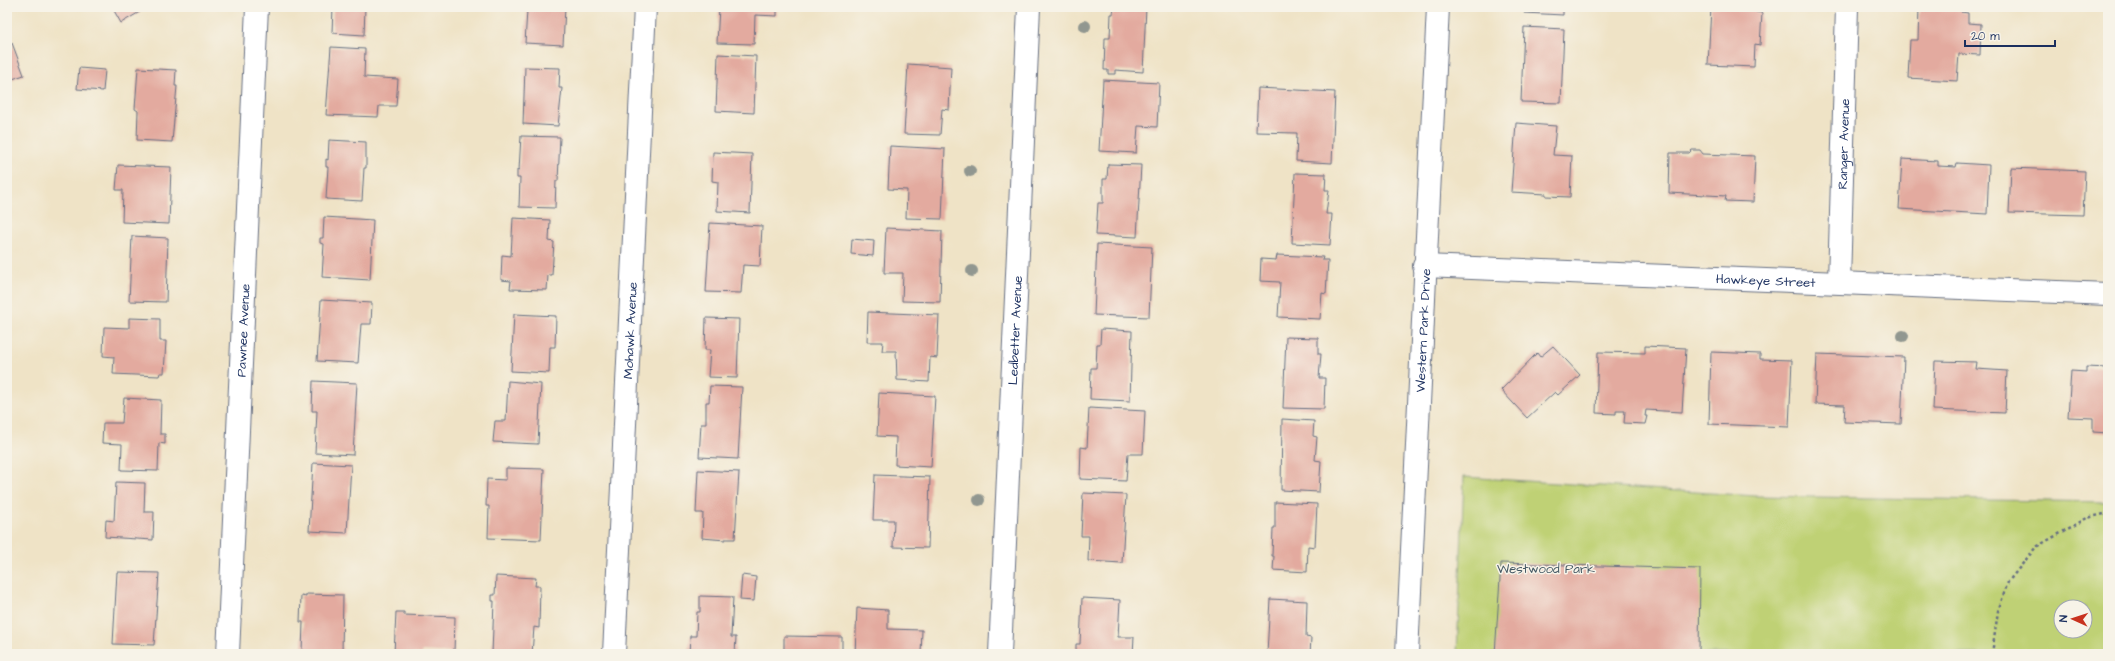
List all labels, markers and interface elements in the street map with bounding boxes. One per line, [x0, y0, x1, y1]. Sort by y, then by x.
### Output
scale bar [1965, 22, 2055, 48]
text: 20 m [1971, 28, 2000, 45]
street label: Ranger Avenue [1834, 98, 1854, 190]
street label: Western Park Drive [1412, 268, 1435, 393]
street label: Hawkeye Street [1716, 270, 1817, 292]
street label: Ledbetter Avenue [1004, 275, 1027, 385]
street label: Mohawk Avenue [619, 281, 642, 379]
street label: Pawnee Avenue [232, 283, 255, 377]
park label: Westwood Park [1497, 560, 1595, 578]
north arrow [2053, 599, 2093, 639]
text: N [2056, 615, 2071, 622]

